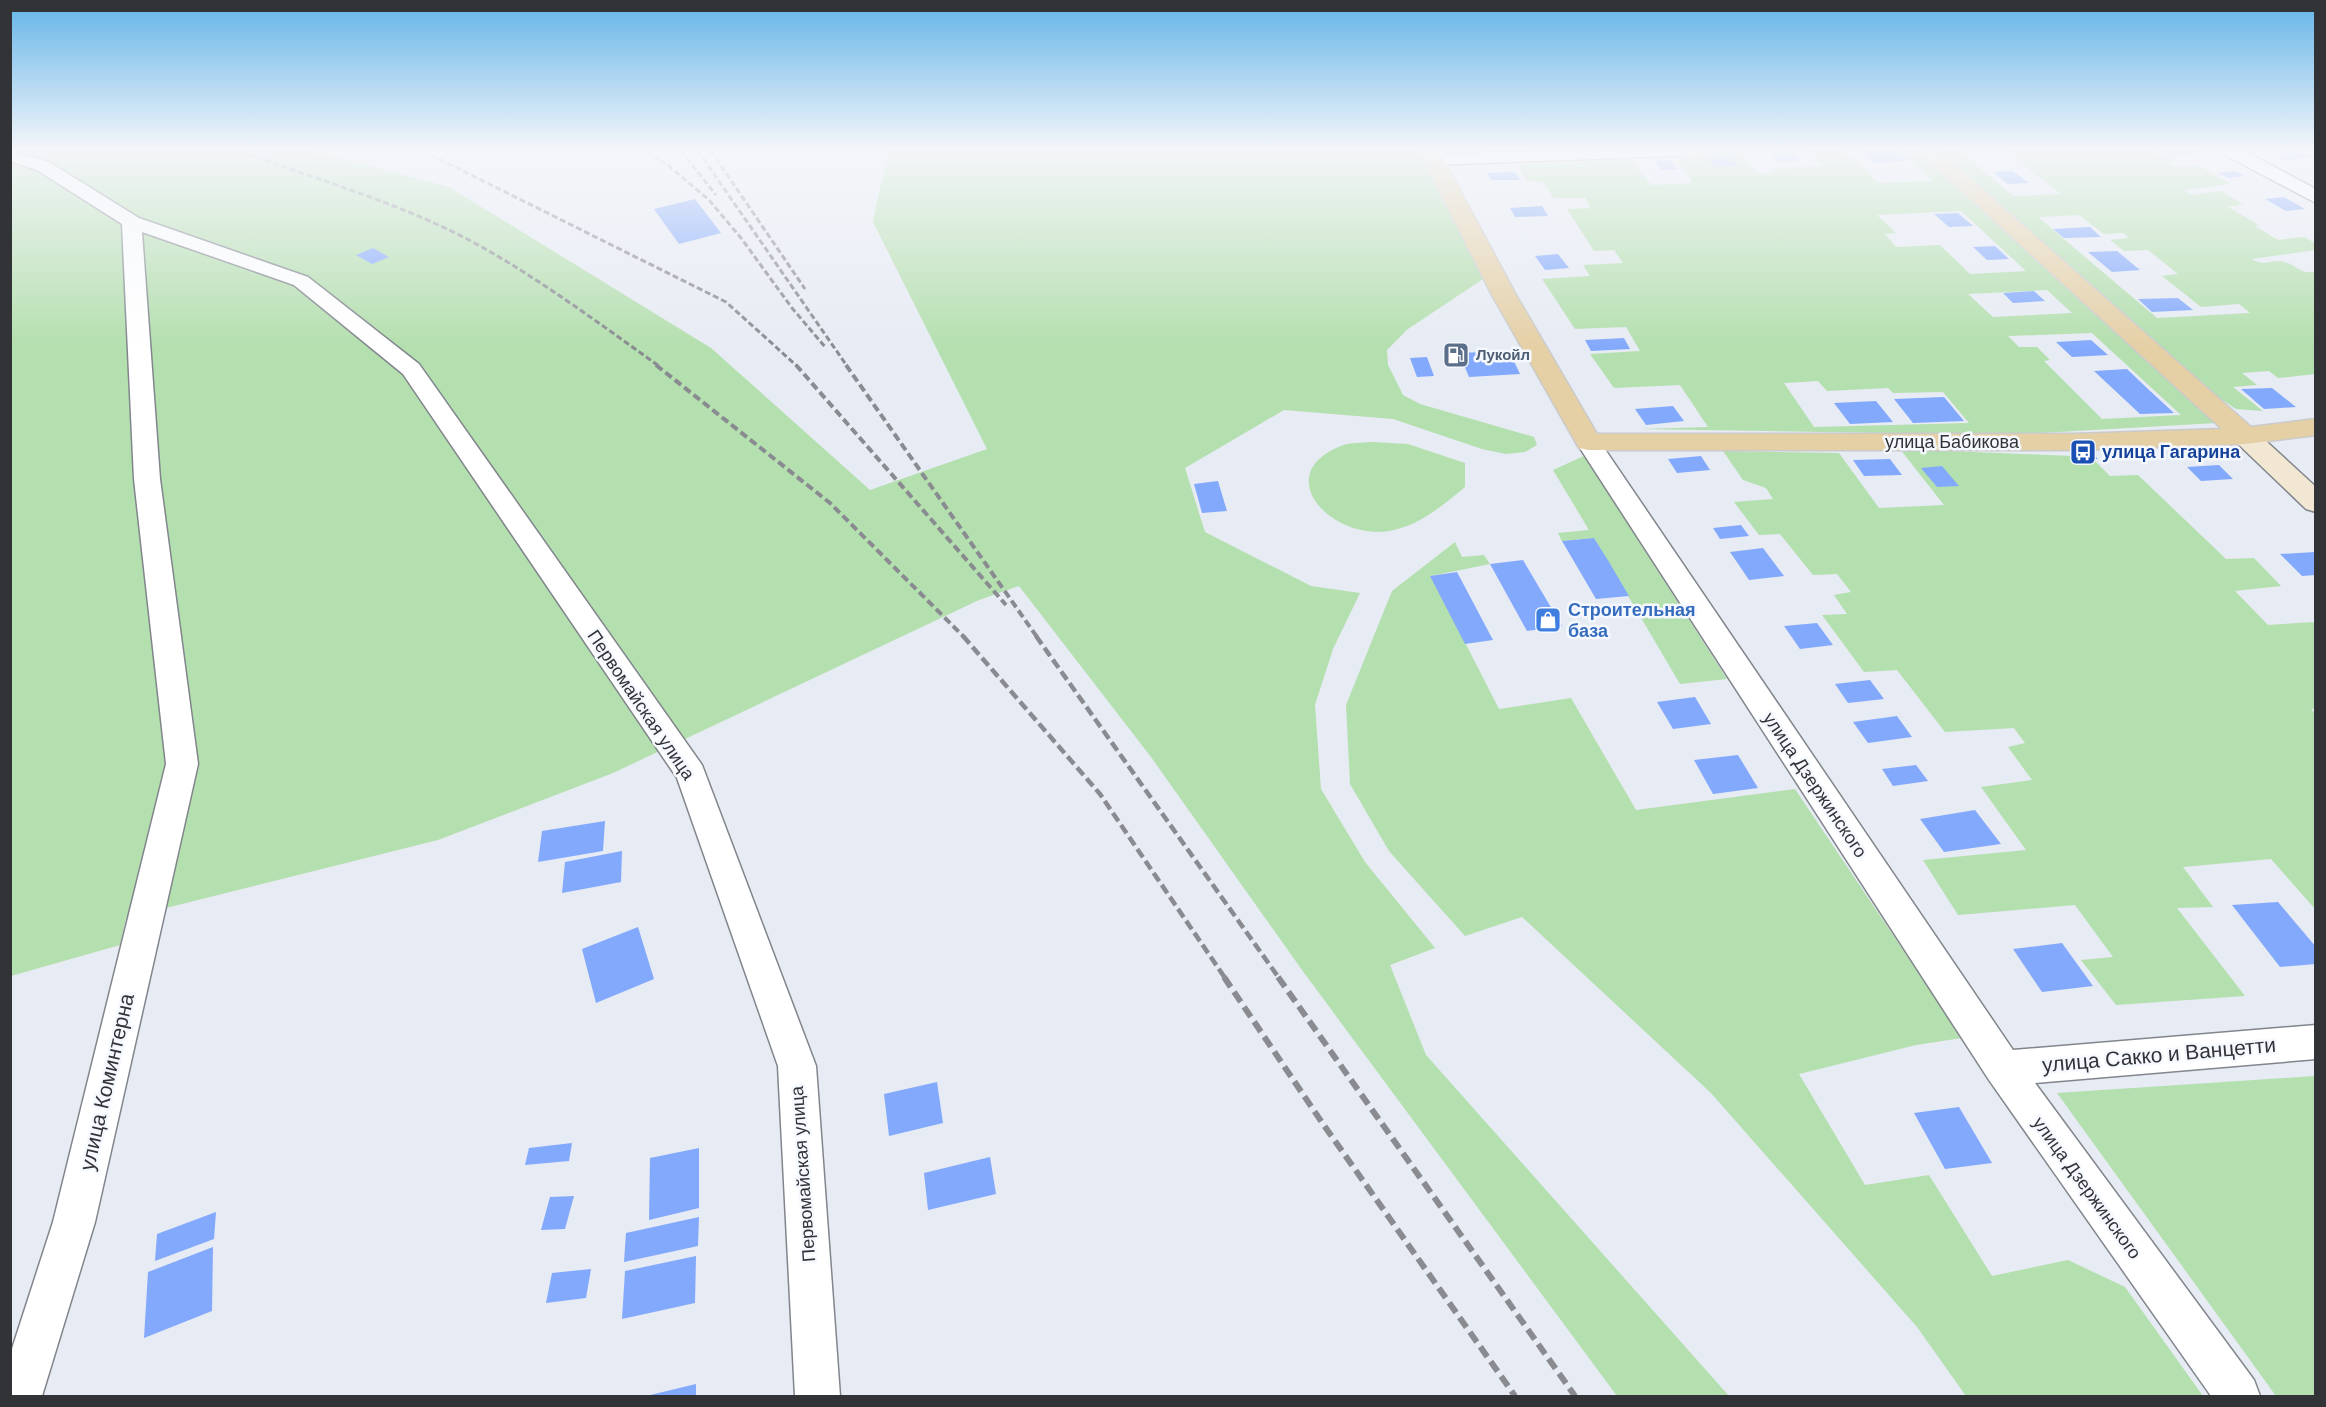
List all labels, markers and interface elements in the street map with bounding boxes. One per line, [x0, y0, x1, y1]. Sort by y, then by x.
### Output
fuel station icon: Лукойл [1441, 340, 1471, 370]
place label: Лукойл [1476, 345, 1530, 365]
street label: улица Бабикова [1885, 430, 2020, 454]
bus stop icon: улица Гагарина [2068, 437, 2098, 467]
place label: улица Гагарина [2102, 440, 2241, 464]
place label: Строительная база [1568, 598, 1696, 643]
shop icon: Строительная база [1533, 605, 1563, 635]
street label: Первомайская улица [582, 625, 701, 786]
street label: улица Дзержинского [1757, 708, 1873, 862]
street label: улица Коминтерна [73, 990, 141, 1173]
street label: улица Сакко и Ванцетти [2041, 1031, 2277, 1079]
street label: Первомайская улица [785, 1084, 821, 1263]
street label: улица Дзержинского [2027, 1112, 2147, 1264]

